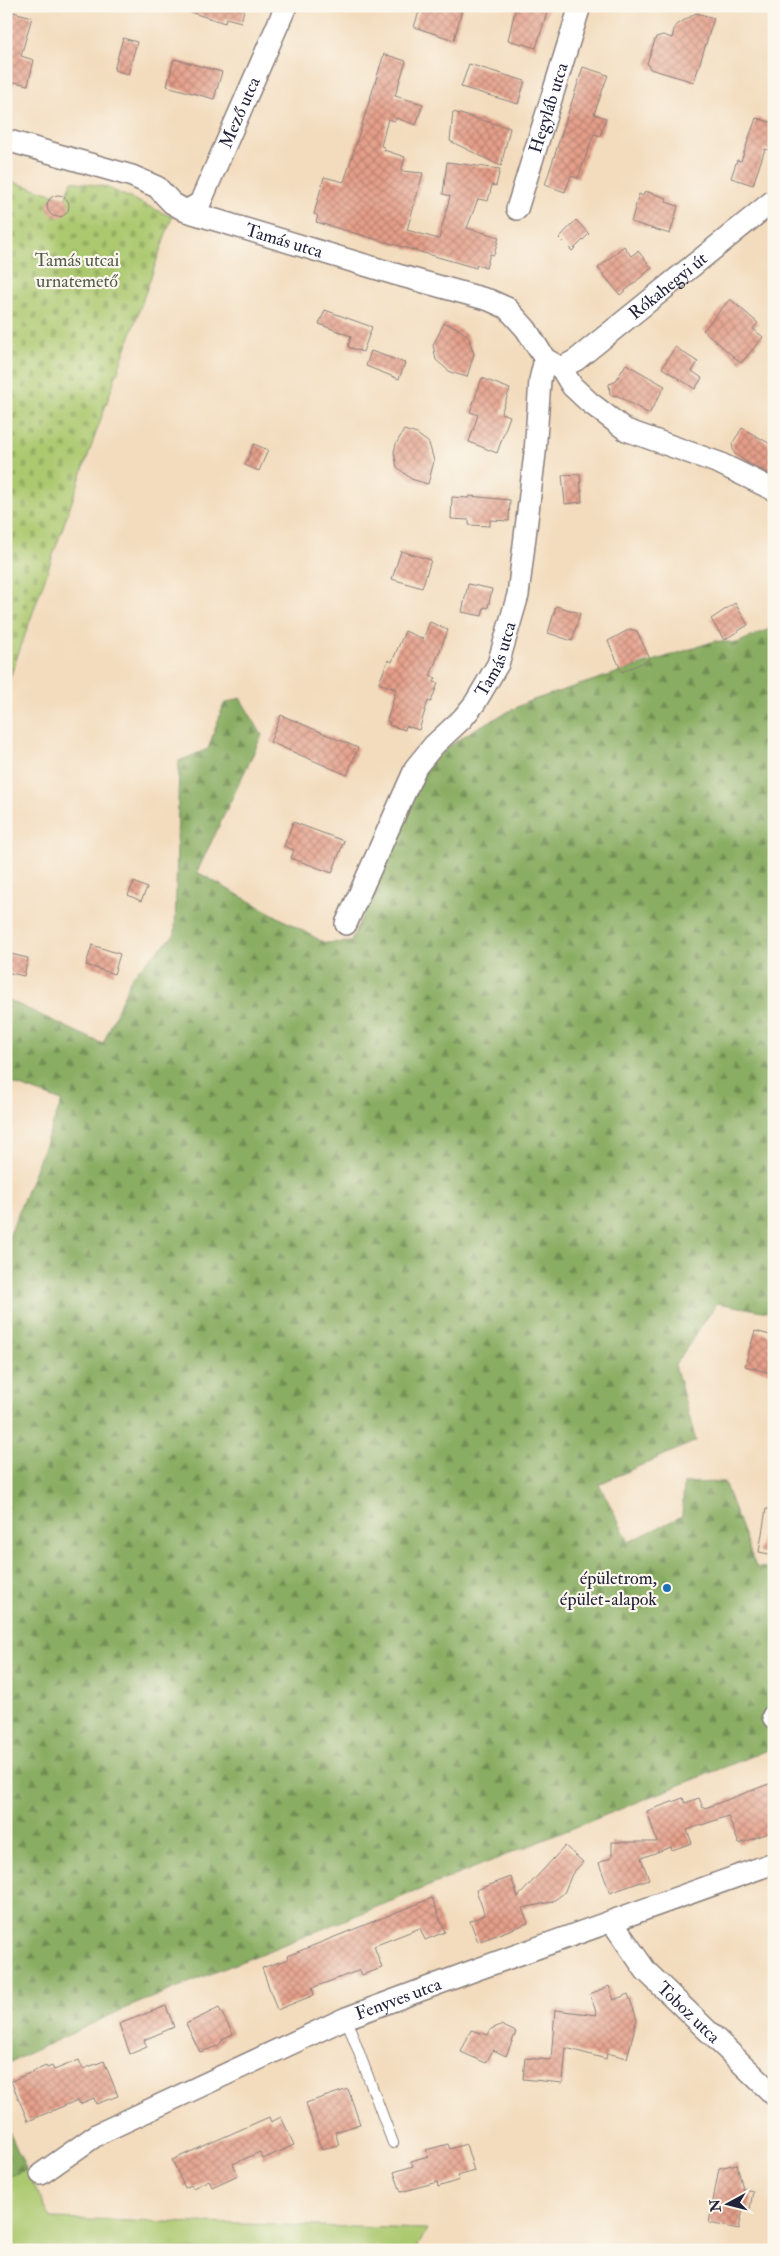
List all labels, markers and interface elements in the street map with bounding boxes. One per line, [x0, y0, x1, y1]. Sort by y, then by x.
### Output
street label: Hegyláb utca [524, 59, 574, 156]
street label: Mező utca [214, 73, 266, 152]
street label: Tamás utca [243, 219, 326, 264]
street label: Rókahegyi út [624, 247, 712, 325]
park label: Tamás utcai urnatemető [35, 249, 119, 293]
street label: Tamás utca [470, 619, 522, 701]
place label: épületrom, épület-alapok [560, 1567, 657, 1611]
marker: épületrom, épület-alapok [661, 1582, 673, 1594]
street label: Fenyves utca [352, 1972, 445, 2026]
street label: Toboz utca [652, 1977, 725, 2049]
north arrow [702, 2178, 752, 2228]
text: N [706, 2198, 725, 2214]

